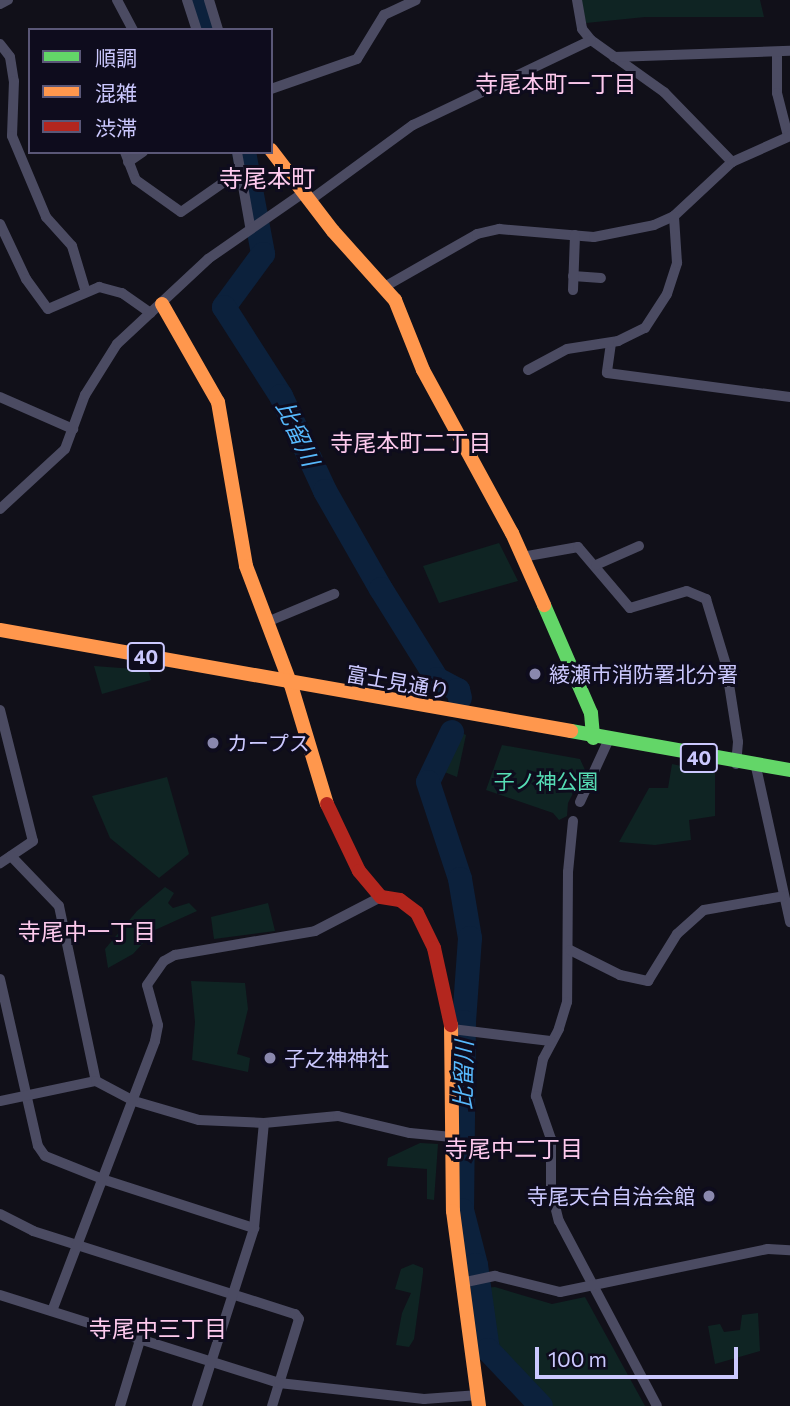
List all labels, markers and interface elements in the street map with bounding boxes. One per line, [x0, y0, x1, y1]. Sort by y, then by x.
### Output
legend [28, 28, 273, 154]
text: 順調 [95, 45, 137, 70]
district label: 寺尾本町一丁目 [476, 69, 636, 97]
text: 混雑 [95, 80, 137, 105]
text: 渋滞 [95, 115, 137, 140]
district label: 寺尾本町 [219, 164, 315, 192]
water label: 比留川 [271, 396, 325, 470]
district label: 寺尾本町二丁目 [331, 428, 491, 456]
road number: 40 [127, 642, 165, 672]
street label: 富士見通り [344, 660, 452, 704]
place label: 綾瀬市消防署北分署 [549, 661, 738, 687]
marker: 綾瀬市消防署北分署 [527, 666, 543, 682]
place label: カープス [227, 730, 311, 756]
marker: カープス [205, 735, 221, 751]
road number: 40 [680, 743, 718, 774]
park label: 子ノ神公園 [494, 768, 598, 794]
district label: 寺尾中一丁目 [18, 917, 156, 945]
water label: 比留川 [449, 1040, 477, 1110]
place label: 子之神神社 [284, 1045, 389, 1071]
marker: 子之神神社 [262, 1050, 278, 1066]
district label: 寺尾中二丁目 [445, 1134, 583, 1162]
place label: 寺尾天台自治会館 [527, 1183, 695, 1209]
marker: 寺尾天台自治会館 [701, 1188, 717, 1204]
district label: 寺尾中三丁目 [89, 1314, 227, 1342]
scale bar [538, 1332, 741, 1376]
text: 100 m [548, 1346, 607, 1371]

